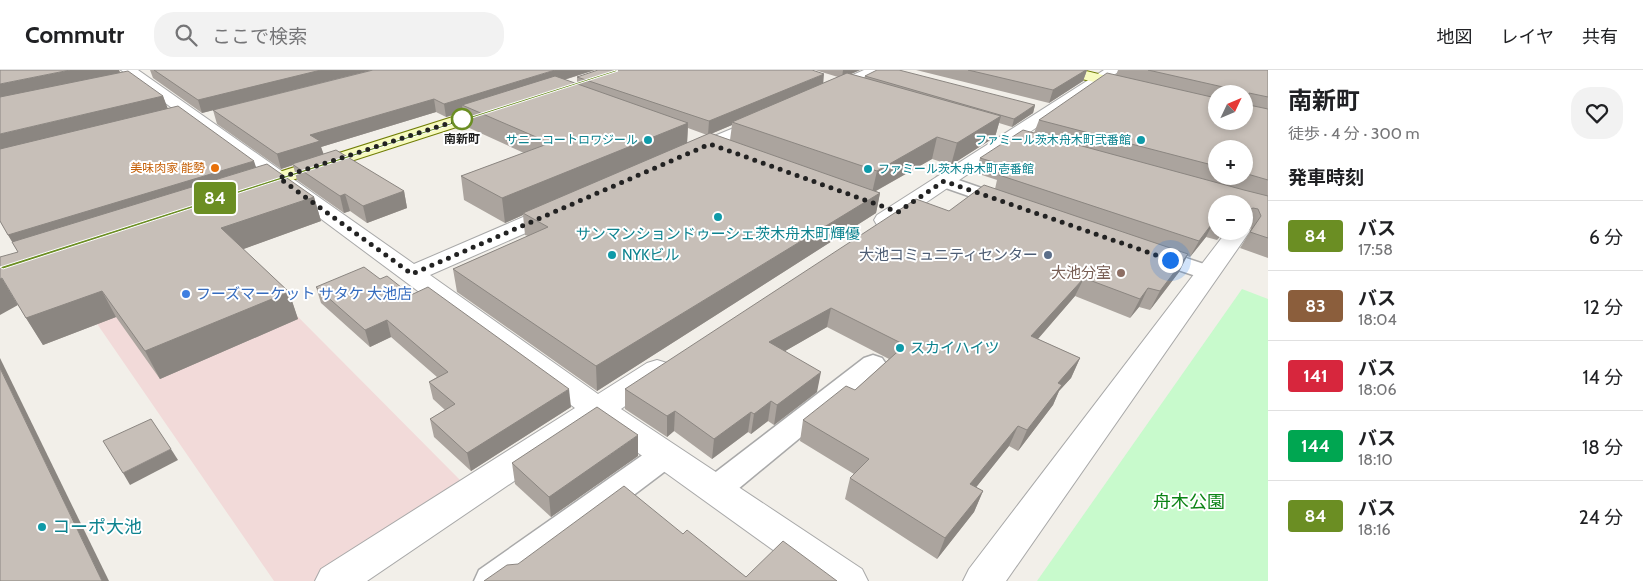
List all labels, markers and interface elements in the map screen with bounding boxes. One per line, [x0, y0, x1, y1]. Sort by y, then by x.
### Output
search box [154, 12, 504, 57]
text: Commutr [25, 20, 124, 49]
icon: search [172, 21, 200, 49]
text: ここで検索 [212, 25, 307, 48]
text: 地図 [1437, 26, 1473, 48]
text: レイヤ [1501, 26, 1554, 48]
text: 共有 [1582, 26, 1618, 48]
north arrow [1208, 85, 1252, 130]
map controls [1208, 85, 1253, 240]
text: 南新町 [1288, 86, 1360, 115]
button: heart [1571, 87, 1623, 139]
marker: 南新町 [451, 108, 473, 130]
text: 徒歩 · 4 分 · 300 m [1288, 124, 1420, 143]
place label: 南新町 [444, 131, 480, 146]
place label: サニーコートロワジール [506, 132, 638, 147]
place label: ファミール茨木舟木町弐番館 [975, 132, 1131, 147]
marker: サニーコートロワジール [642, 134, 654, 146]
marker: ファミール茨木舟木町弐番館 [1135, 134, 1147, 146]
button: + [1208, 140, 1253, 185]
place label: 美味肉家 能勢 [130, 160, 205, 175]
place label: ファミール茨木舟木町壱番館 [878, 161, 1034, 176]
marker: 美味肉家 能勢 [209, 162, 221, 174]
marker: ファミール茨木舟木町壱番館 [862, 163, 874, 175]
text: 発車時刻 [1288, 166, 1364, 189]
line badge: 84 [192, 182, 238, 214]
text: 84 [204, 187, 226, 209]
button: − [1208, 195, 1253, 240]
marker: サンマンションドゥーシェ茨木舟木町輝優 [712, 211, 724, 223]
text: バス [1358, 217, 1396, 240]
place label: サンマンションドゥーシェ茨木舟木町輝優 [576, 225, 860, 243]
text: 84 [1304, 225, 1327, 247]
text: 6 分 [1589, 226, 1623, 249]
text: 17:58 [1358, 240, 1393, 259]
place label: NYKビル [622, 246, 680, 264]
place label: 大池コミュニティセンター [859, 246, 1038, 264]
your location [1158, 248, 1183, 273]
marker: NYKビル [606, 249, 618, 261]
marker: 大池コミュニティセンター [1042, 249, 1054, 261]
place label: 大池分室 [1051, 264, 1111, 282]
marker: 大池分室 [1115, 267, 1127, 279]
place label: フーズマーケット サタケ 大池店 [196, 285, 412, 303]
text: バス [1358, 287, 1396, 310]
marker: フーズマーケット サタケ 大池店 [180, 288, 192, 300]
text: 83 [1305, 295, 1326, 317]
text: 12 分 [1584, 296, 1623, 319]
text: 18:04 [1358, 310, 1397, 329]
place label: スカイハイツ [910, 339, 999, 357]
marker: スカイハイツ [894, 342, 906, 354]
text: バス [1358, 357, 1396, 380]
text: 141 [1303, 365, 1328, 387]
text: 14 分 [1583, 366, 1623, 389]
text: 18:06 [1358, 380, 1397, 399]
text: バス [1358, 427, 1396, 450]
text: 144 [1301, 435, 1330, 457]
text: 18 分 [1582, 436, 1623, 459]
text: 18:10 [1358, 450, 1393, 469]
park label: 舟木公園 [1153, 491, 1225, 513]
text: バス [1358, 497, 1396, 520]
text: 84 [1304, 505, 1327, 527]
text: 24 分 [1579, 506, 1623, 529]
place label: コーポ大池 [52, 516, 142, 538]
text: 18:16 [1358, 520, 1391, 539]
marker: コーポ大池 [36, 521, 48, 533]

